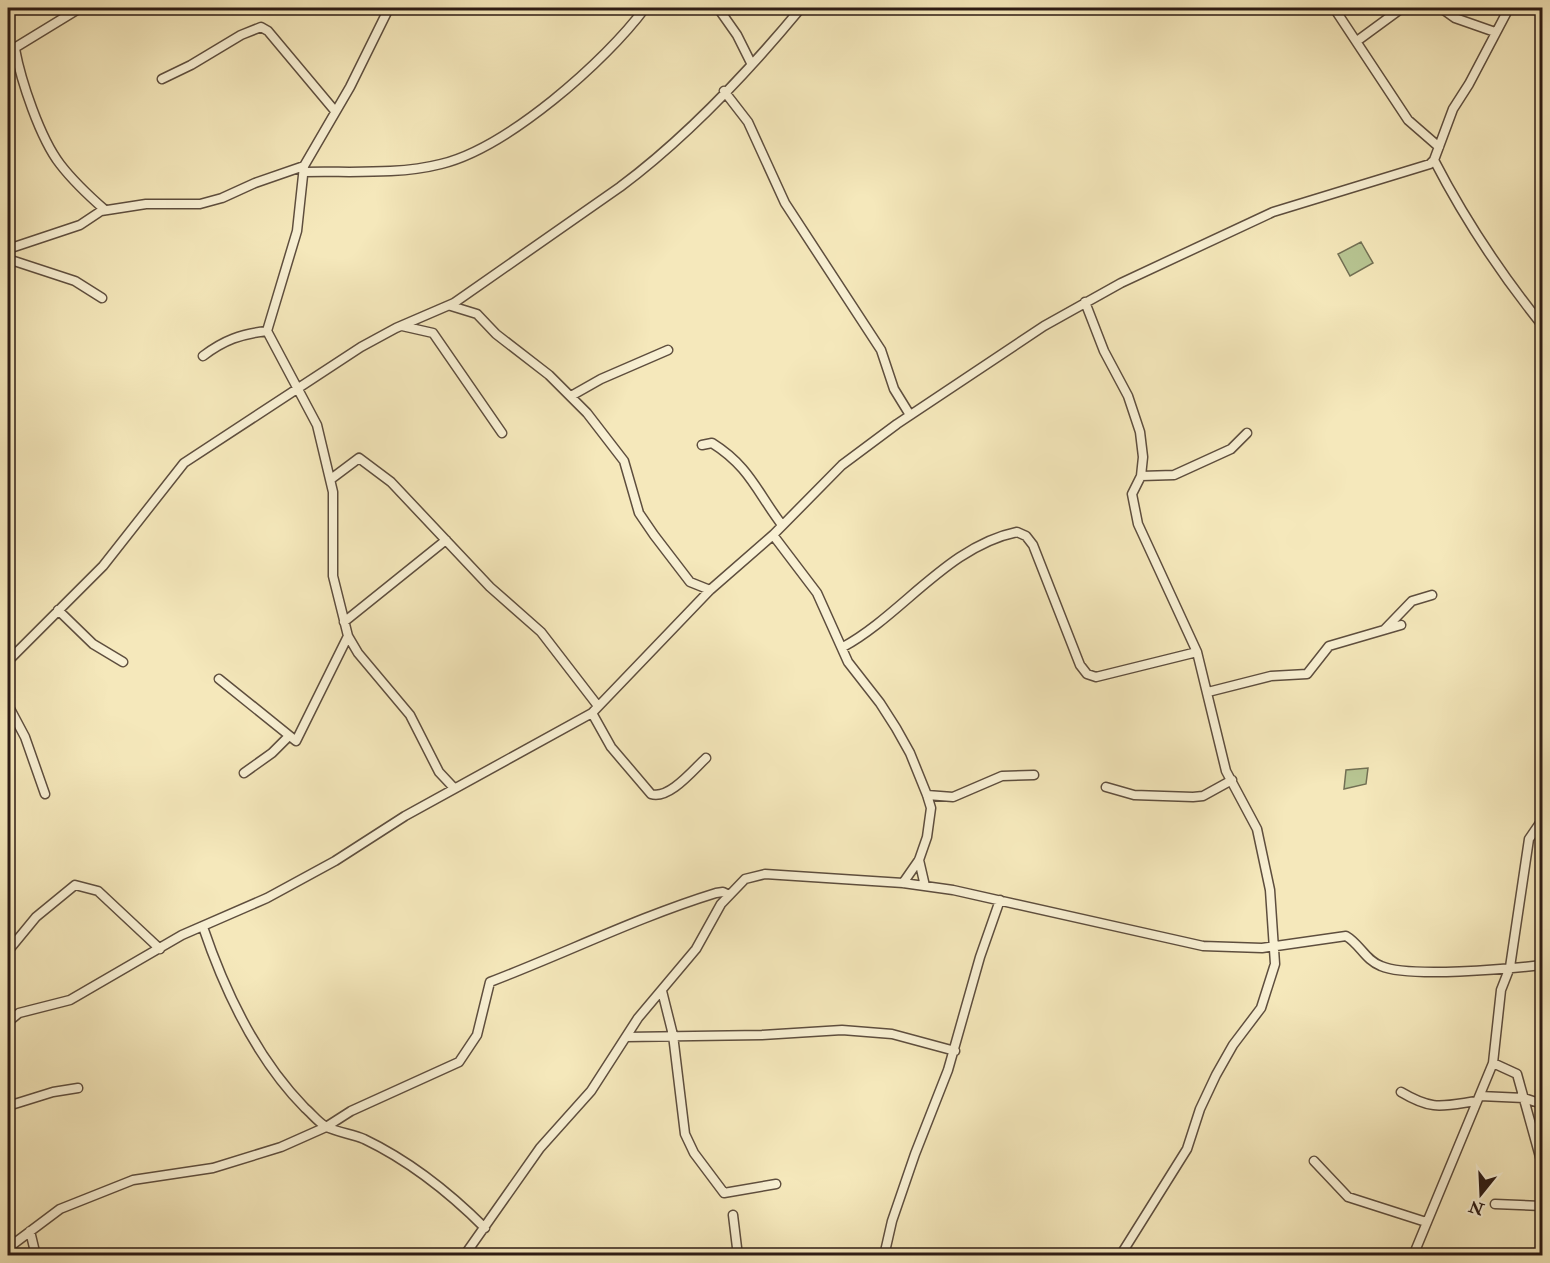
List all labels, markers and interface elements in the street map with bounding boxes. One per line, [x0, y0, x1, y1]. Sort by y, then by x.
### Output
north arrow [1451, 1164, 1511, 1224]
text: N [1466, 1195, 1488, 1219]

